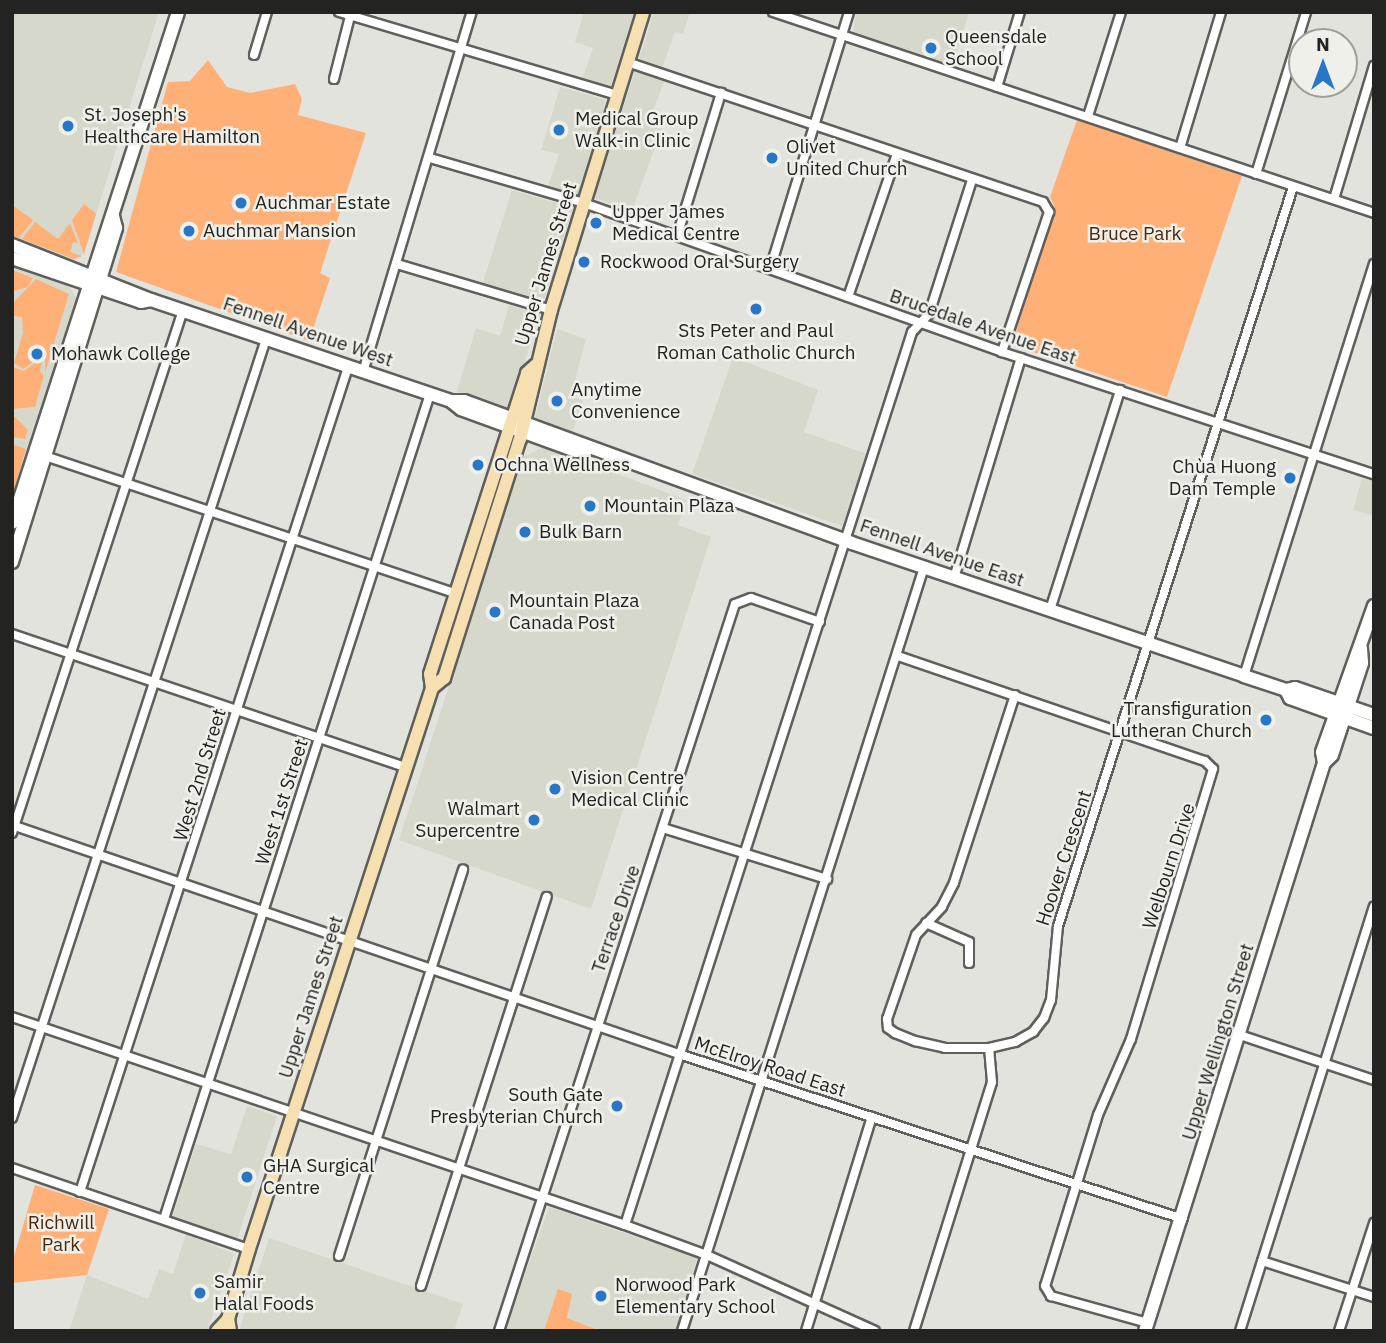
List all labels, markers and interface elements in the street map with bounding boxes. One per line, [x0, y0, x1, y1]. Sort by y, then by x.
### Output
place label: Queensdale School [945, 26, 1047, 70]
north arrow [1288, 28, 1358, 98]
text: N [1316, 32, 1330, 56]
marker: Queensdale School [923, 40, 939, 56]
place label: St. Joseph's Healthcare Hamilton [84, 104, 260, 148]
place label: Medical Group Walk-in Clinic [575, 108, 699, 152]
marker: St. Joseph's Healthcare Hamilton [58, 116, 78, 136]
marker: Medical Group Walk-in Clinic [549, 120, 569, 140]
place label: Olivet United Church [786, 136, 908, 180]
marker: Olivet United Church [764, 150, 780, 166]
street label: Upper James Street [510, 180, 582, 348]
place label: Auchmar Estate [255, 192, 391, 214]
marker: Auchmar Estate [233, 195, 249, 211]
place label: Upper James Medical Centre [612, 201, 740, 245]
marker: Upper James Medical Centre [586, 213, 606, 233]
place label: Auchmar Mansion [203, 220, 356, 242]
marker: Auchmar Mansion [181, 223, 197, 239]
park label: Bruce Park [1089, 223, 1181, 245]
place label: Rockwood Oral Surgery [600, 251, 799, 273]
marker: Rockwood Oral Surgery [574, 252, 594, 272]
street label: Brucedale Avenue East [887, 284, 1079, 370]
street label: Fennell Avenue West [220, 292, 396, 372]
marker: Sts Peter and Paul Roman Catholic Church [748, 301, 764, 317]
place label: Sts Peter and Paul Roman Catholic Church [656, 320, 856, 364]
place label: Mohawk College [51, 343, 190, 365]
marker: Mohawk College [29, 346, 45, 362]
place label: Anytime Convenience [571, 379, 680, 423]
marker: Anytime Convenience [549, 393, 565, 409]
place label: Ochna Wellness [494, 454, 630, 476]
marker: Ochna Wellness [468, 455, 488, 475]
place label: Chùa Huong Dam Temple [1169, 456, 1276, 500]
marker: Chùa Huong Dam Temple [1282, 470, 1298, 486]
place label: Mountain Plaza [604, 495, 734, 517]
marker: Mountain Plaza [582, 498, 598, 514]
street label: Fennell Avenue East [857, 514, 1027, 592]
place label: Bulk Barn [539, 521, 622, 543]
marker: Bulk Barn [517, 524, 533, 540]
place label: Mountain Plaza Canada Post [509, 590, 639, 634]
marker: Mountain Plaza Canada Post [487, 604, 503, 620]
place label: Transfiguration Lutheran Church [1111, 698, 1252, 742]
street label: West 2nd Street [169, 706, 231, 844]
marker: Transfiguration Lutheran Church [1258, 712, 1274, 728]
street label: West 1st Street [251, 736, 313, 868]
place label: Vision Centre Medical Clinic [571, 767, 689, 811]
marker: Vision Centre Medical Clinic [545, 779, 565, 799]
street label: Hoover Crescent [1031, 787, 1097, 929]
place label: Walmart Supercentre [415, 798, 520, 842]
street label: Welbourn Drive [1138, 800, 1200, 932]
marker: Walmart Supercentre [526, 812, 542, 828]
street label: Terrace Drive [587, 862, 645, 976]
street label: Upper James Street [274, 913, 348, 1081]
street label: Upper Wellington Street [1177, 941, 1259, 1143]
street label: McElroy Road East [691, 1032, 849, 1102]
place label: South Gate Presbyterian Church [430, 1084, 603, 1128]
marker: South Gate Presbyterian Church [609, 1098, 625, 1114]
place label: GHA Surgical Centre [263, 1155, 374, 1199]
marker: GHA Surgical Centre [237, 1167, 257, 1187]
park label: Richwill Park [28, 1212, 94, 1256]
place label: Samir Halal Foods [214, 1271, 314, 1315]
place label: Norwood Park Elementary School [615, 1274, 775, 1318]
marker: Samir Halal Foods [192, 1285, 208, 1301]
marker: Norwood Park Elementary School [593, 1288, 609, 1304]

